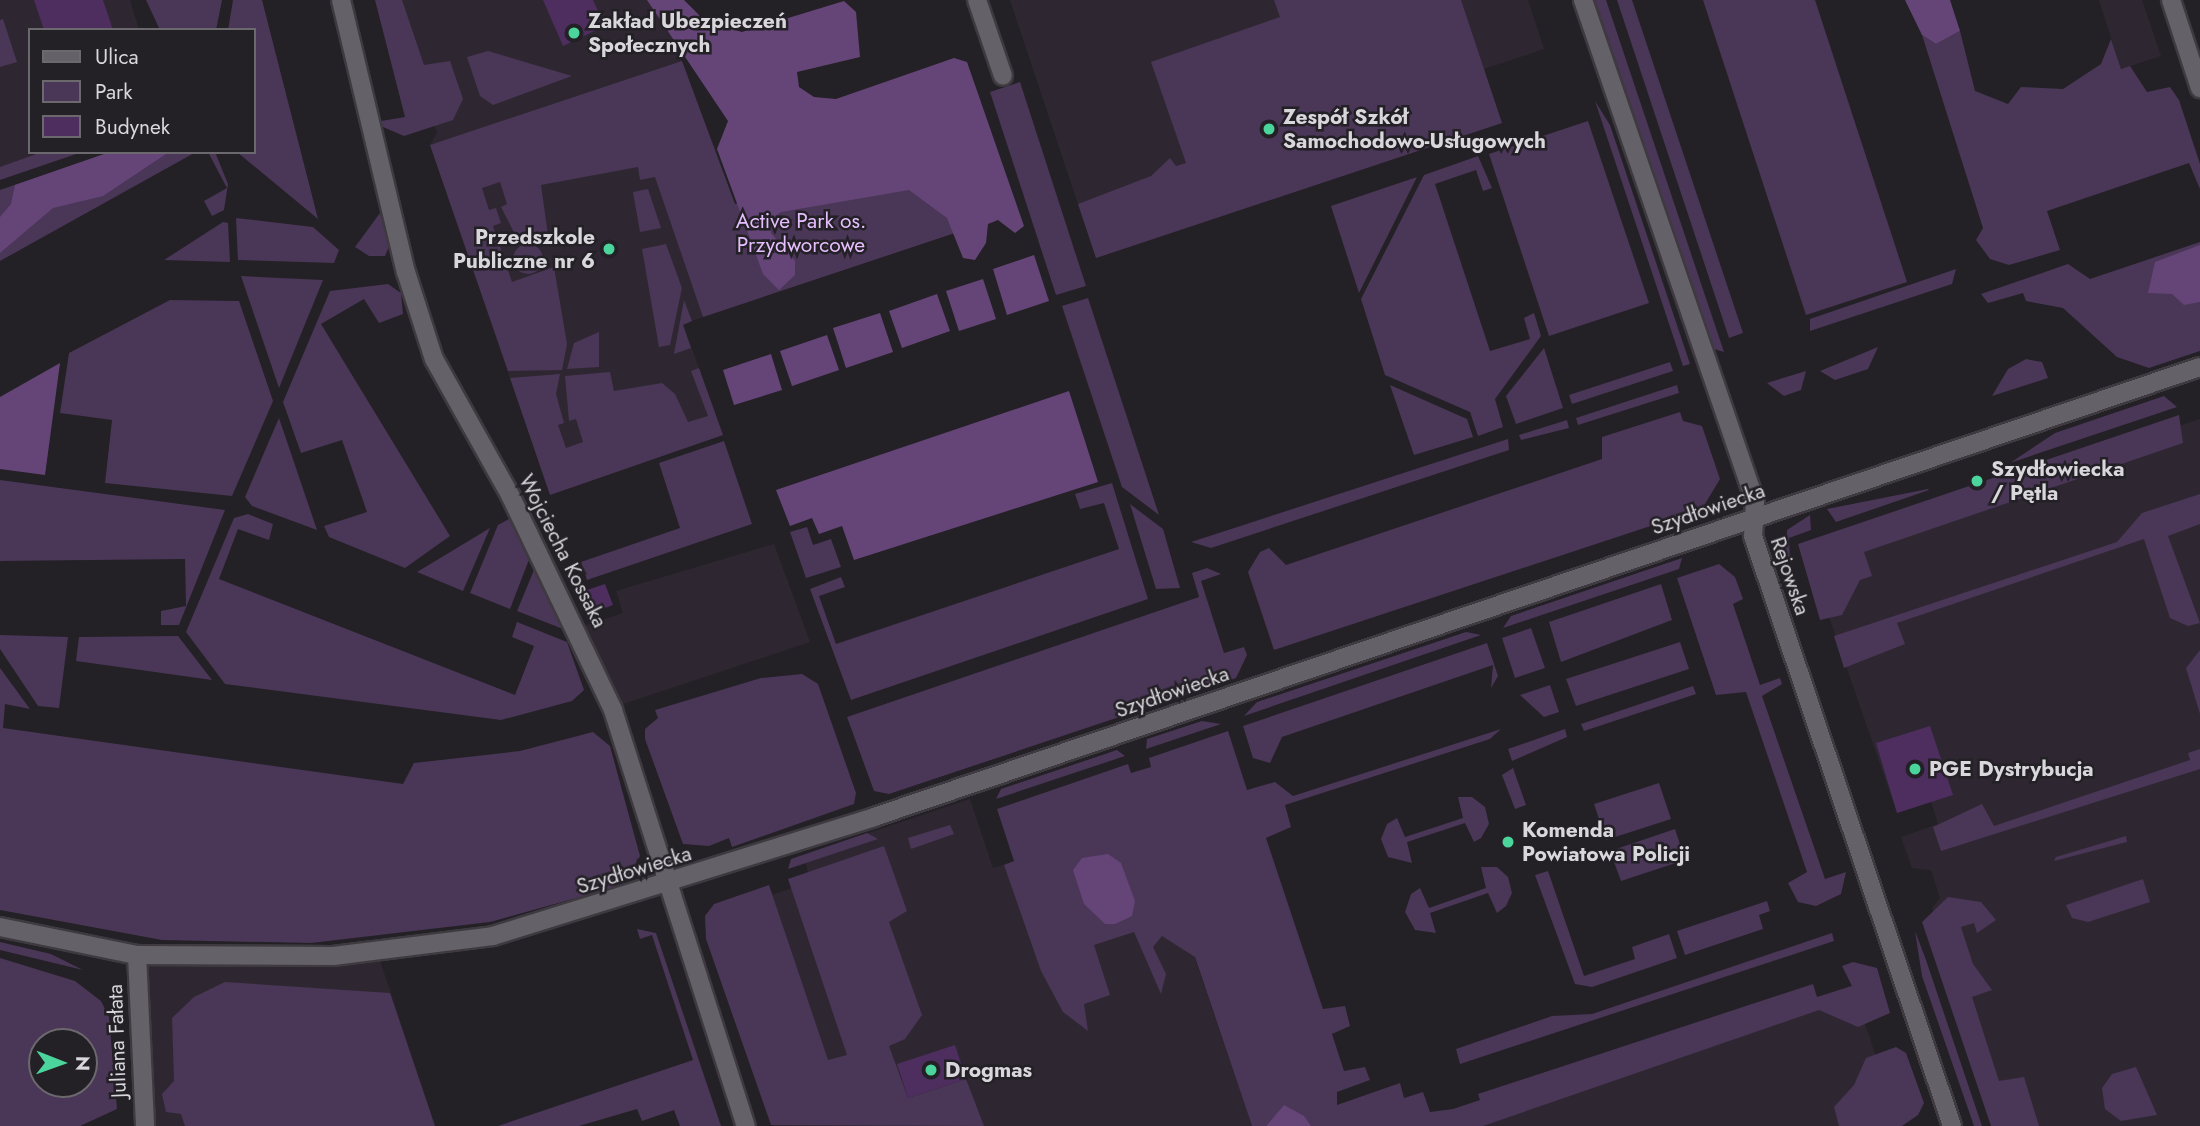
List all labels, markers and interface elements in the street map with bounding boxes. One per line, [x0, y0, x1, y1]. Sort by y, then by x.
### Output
place label: Zakład Ubezpieczeń Społecznych [588, 8, 787, 58]
marker: Zakład Ubezpieczeń Społecznych [566, 25, 582, 41]
legend [28, 28, 256, 154]
text: Ulica [95, 42, 139, 72]
text: Park [95, 77, 132, 107]
place label: Zespół Szkół Samochodowo-Usługowych [1283, 104, 1546, 154]
text: Budynek [95, 112, 170, 142]
marker: Zespół Szkół Samochodowo-Usługowych [1261, 121, 1277, 137]
park label: Active Park os. Przydworcowe [736, 208, 866, 258]
place label: Przedszkole Publiczne nr 6 [453, 224, 595, 274]
marker: Przedszkole Publiczne nr 6 [601, 241, 617, 257]
place label: Szydłowiecka / Pętla [1991, 456, 2125, 506]
street label: Wojciecha Kossaka [513, 470, 613, 632]
marker: Szydłowiecka / Pętla [1969, 473, 1985, 489]
street label: Szydłowiecka [1648, 478, 1768, 540]
street label: Rejowska [1765, 534, 1815, 618]
street label: Szydłowiecka [1112, 661, 1232, 723]
place label: PGE Dystrybucja [1929, 756, 2094, 782]
marker: PGE Dystrybucja [1907, 761, 1923, 777]
place label: Komenda Powiatowa Policji [1522, 817, 1690, 867]
marker: Komenda Powiatowa Policji [1500, 834, 1516, 850]
street label: Szydłowiecka [574, 841, 694, 899]
street label: Juliana Fałata [102, 984, 132, 1098]
north arrow [28, 1028, 98, 1098]
text: N [69, 1056, 96, 1071]
place label: Drogmas [945, 1057, 1032, 1083]
marker: Drogmas [923, 1062, 939, 1078]

